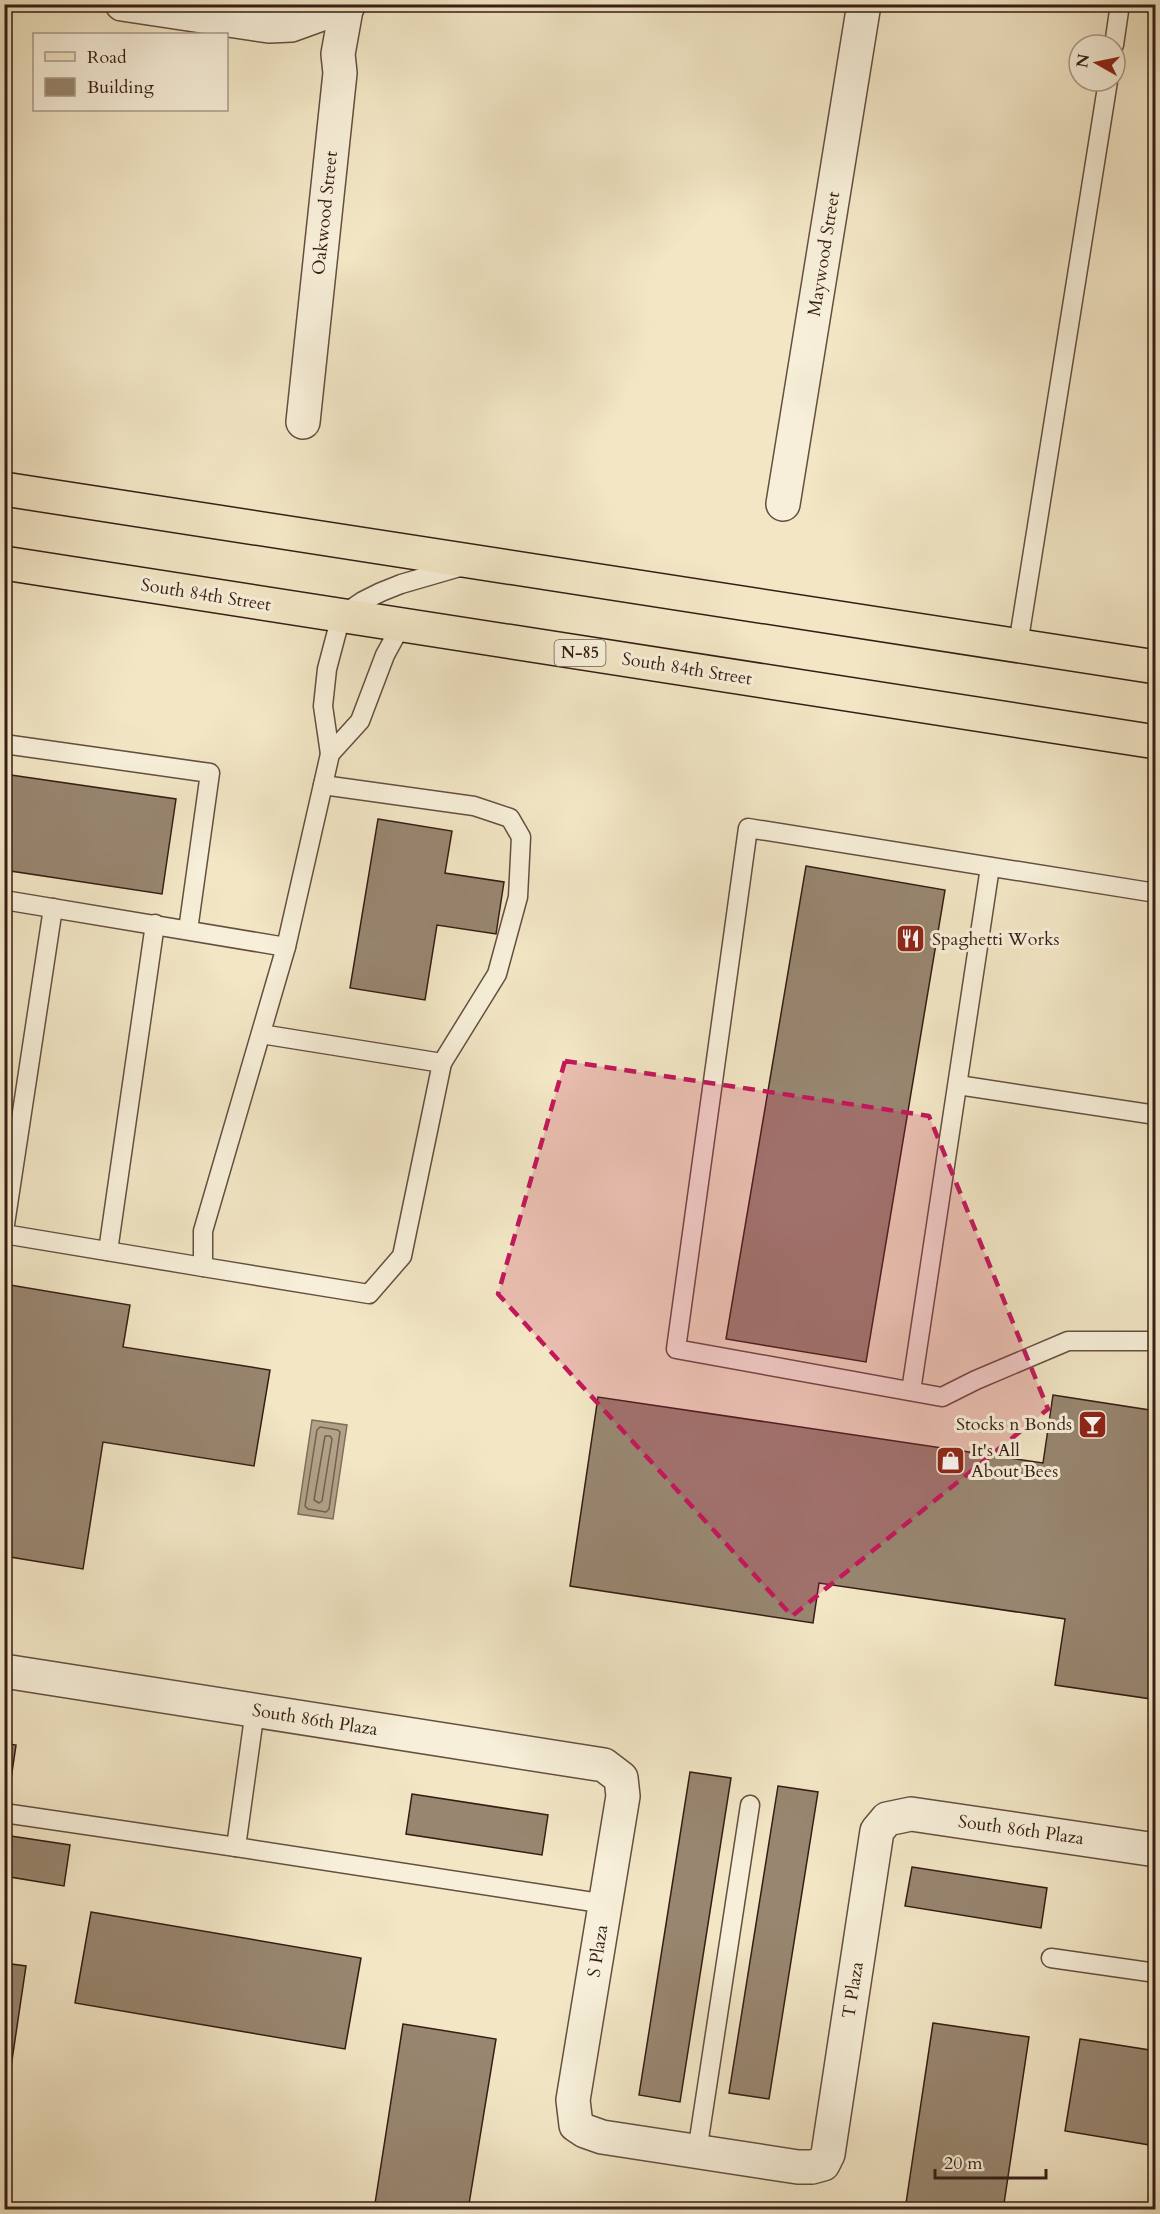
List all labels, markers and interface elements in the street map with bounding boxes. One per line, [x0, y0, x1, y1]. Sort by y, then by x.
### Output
legend [33, 33, 228, 111]
north arrow [1067, 33, 1127, 93]
text: Road [87, 45, 127, 70]
text: N [1071, 52, 1095, 69]
text: Building [87, 75, 155, 100]
street label: Oakwood Street [306, 149, 344, 276]
street label: Maywood Street [802, 190, 846, 318]
street label: South 84th Street [139, 572, 273, 618]
road number: N-85 [554, 640, 606, 666]
street label: South 84th Street [620, 646, 754, 692]
restaurant icon: Spaghetti Works [895, 923, 927, 955]
place label: Spaghetti Works [932, 927, 1060, 952]
bar icon: Stocks n Bonds [1077, 1408, 1109, 1440]
place label: Stocks n Bonds [956, 1412, 1072, 1437]
place label: It's All About Bees [971, 1438, 1058, 1484]
shop icon: It's All About Bees [934, 1444, 966, 1476]
street label: South 86th Plaza [250, 1698, 380, 1742]
street label: South 86th Plaza [957, 1809, 1086, 1851]
street label: S Plaza [582, 1923, 614, 1979]
street label: T Plaza [836, 1960, 870, 2020]
scale bar [935, 2142, 1046, 2180]
text: 20 m [944, 2151, 983, 2176]

